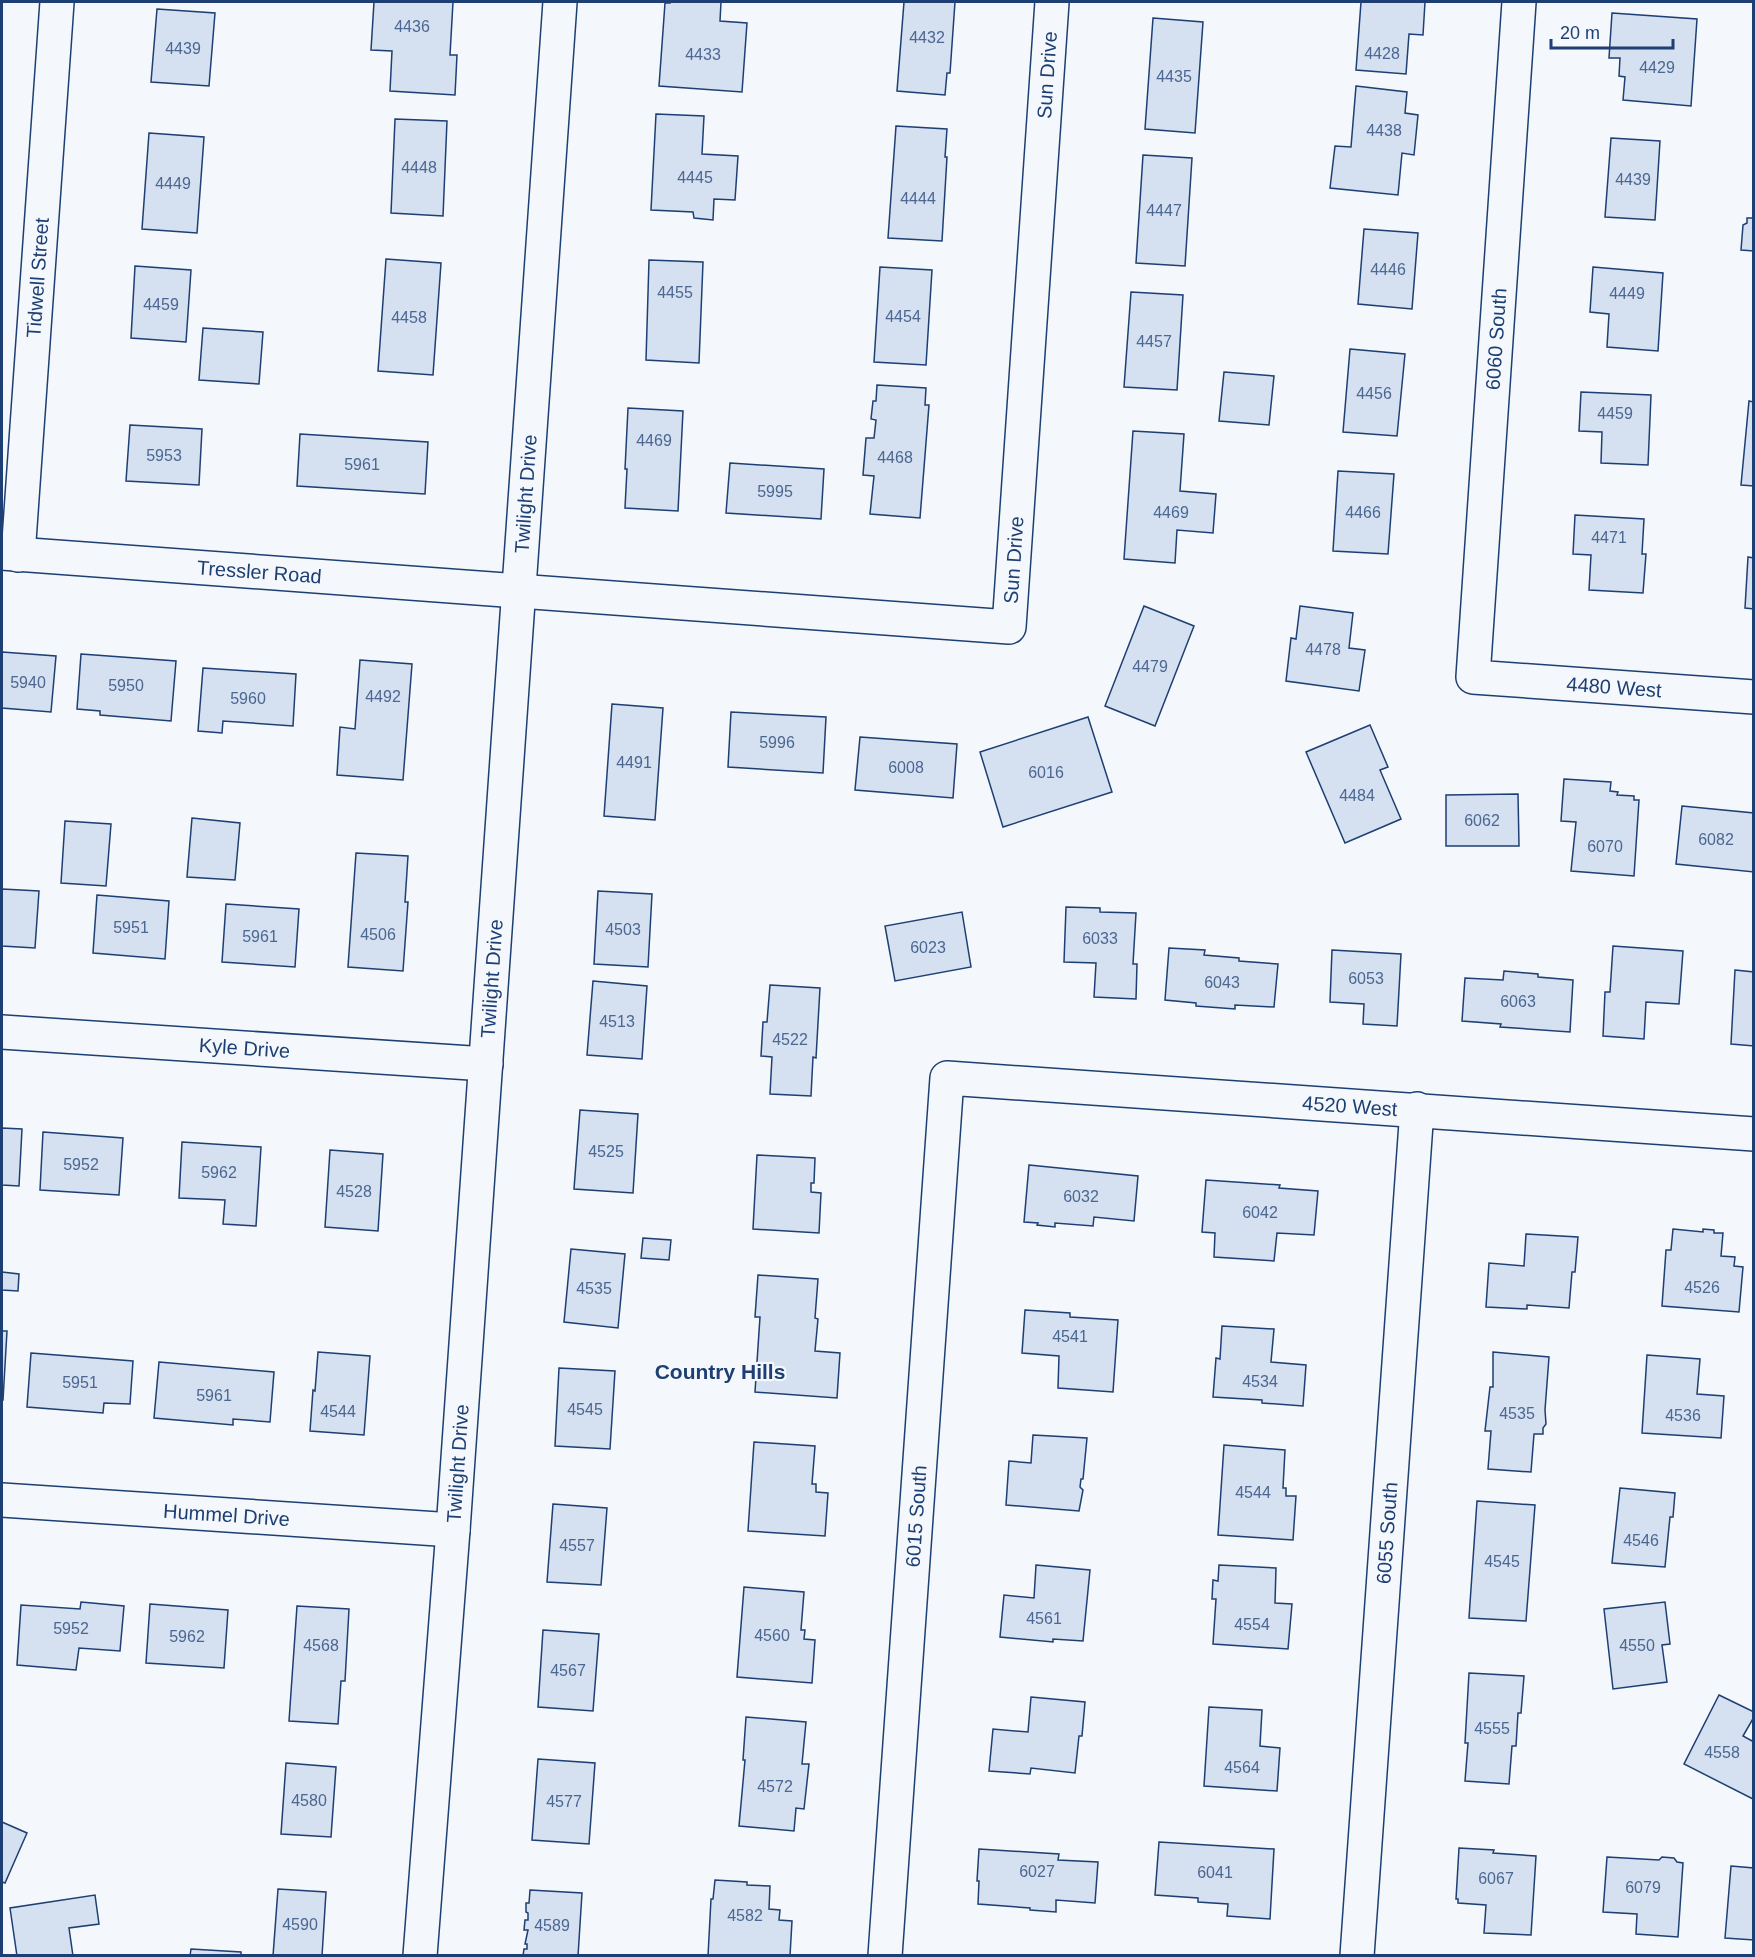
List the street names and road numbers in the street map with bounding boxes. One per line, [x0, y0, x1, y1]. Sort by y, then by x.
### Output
street label: Sun Drive [1033, 30, 1061, 120]
street label: Tidwell Street [22, 216, 53, 339]
street label: 6060 South [1481, 287, 1511, 391]
street label: Twilight Drive [510, 434, 541, 554]
street label: Sun Drive [1000, 515, 1028, 604]
street label: Tressler Road [196, 556, 322, 587]
street label: 4480 West [1566, 673, 1663, 701]
street label: Twilight Drive [476, 918, 507, 1039]
street label: Kyle Drive [198, 1034, 291, 1062]
street label: 4520 West [1302, 1092, 1399, 1120]
street label: Twilight Drive [443, 1403, 473, 1524]
street label: 6015 South [901, 1464, 931, 1568]
street label: 6055 South [1372, 1481, 1402, 1585]
street label: Hummel Drive [163, 1500, 290, 1530]

